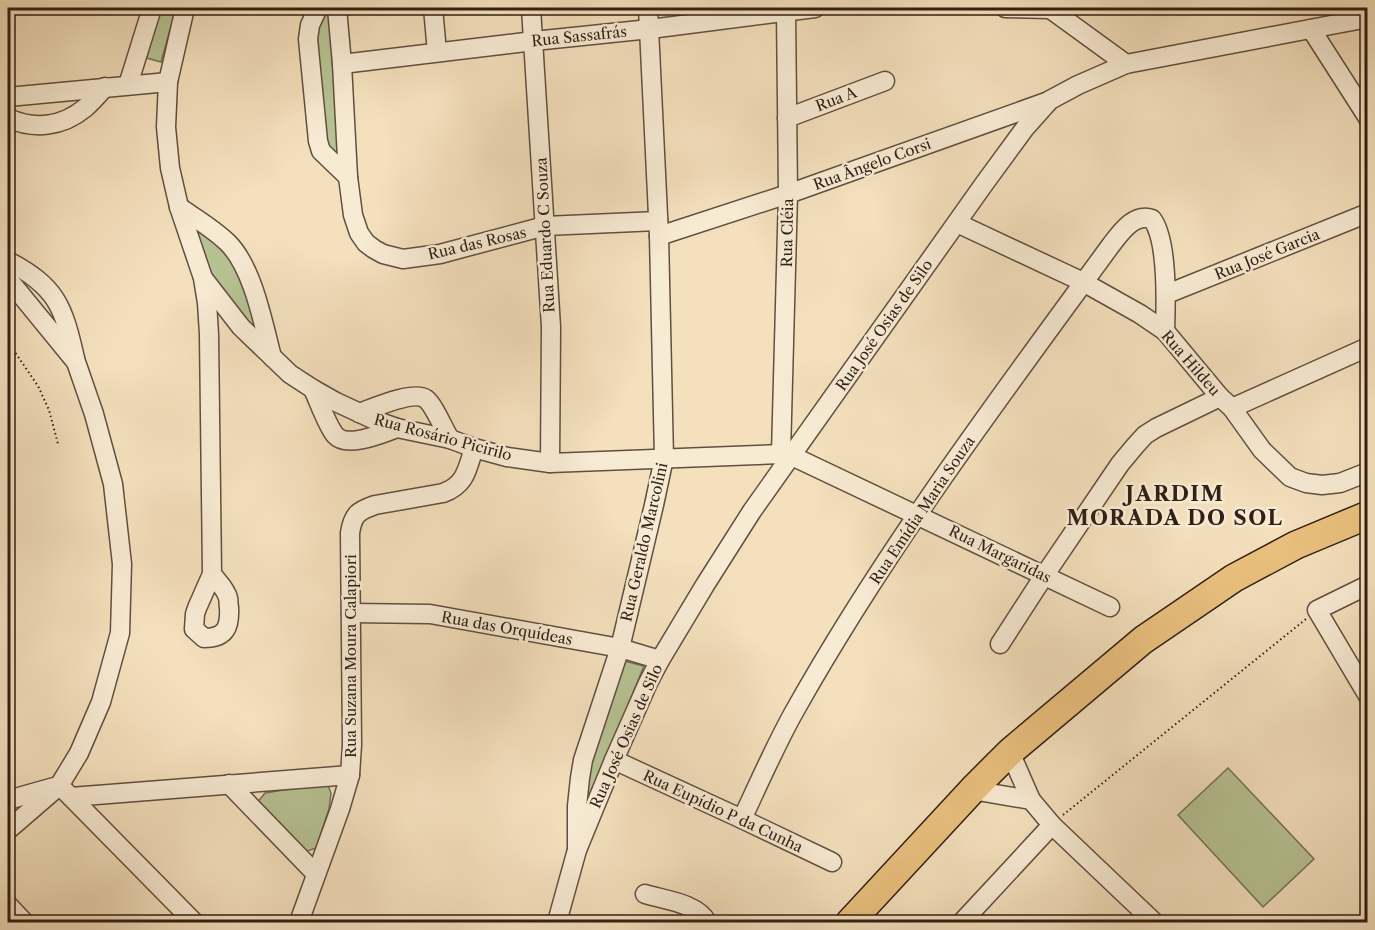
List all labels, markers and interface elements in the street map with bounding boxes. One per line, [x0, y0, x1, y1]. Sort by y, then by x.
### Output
street label: Rua Sassafrás [530, 22, 628, 50]
street label: Rua A [813, 82, 860, 115]
street label: Rua Ângelo Corsi [811, 134, 934, 194]
street label: Rua Eduardo C Souza [531, 157, 559, 313]
street label: Rua Cléia [777, 198, 797, 268]
street label: Rua das Rosas [426, 222, 528, 264]
street label: Rua José Garcia [1212, 224, 1322, 284]
street label: Rua José Osias de Silo [831, 256, 937, 394]
street label: Rua Hildeu [1157, 326, 1225, 400]
street label: Rua Rosário Picirilo [372, 409, 514, 465]
street label: Rua Emídia Maria Souza [865, 432, 979, 588]
street label: Rua Geraldo Marcolini [616, 460, 672, 623]
district label: JARDIM MORADA DO SOL [1066, 481, 1284, 530]
street label: Rua Margaridas [946, 521, 1054, 587]
street label: Rua Suzana Moura Calapiori [341, 554, 360, 758]
street label: Rua das Orquídeas [440, 607, 574, 649]
street label: Rua José Osias de Silo [586, 661, 666, 811]
street label: Rua Eupídio P da Cunha [640, 766, 806, 856]

